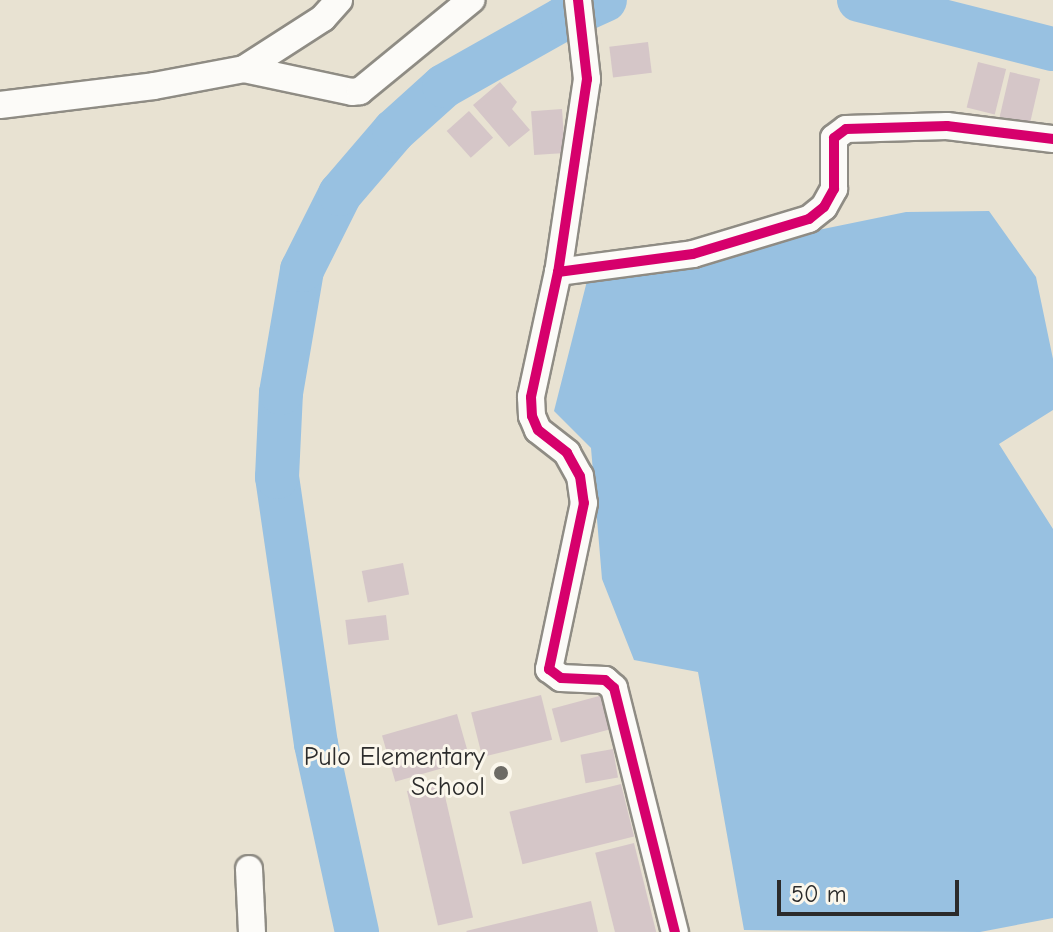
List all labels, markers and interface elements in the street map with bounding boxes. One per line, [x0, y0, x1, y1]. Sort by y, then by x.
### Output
place label: Pulo Elementary School [304, 742, 485, 804]
marker: Pulo Elementary School [492, 764, 510, 782]
scale bar [781, 864, 963, 914]
text: 50 m [791, 880, 847, 908]

